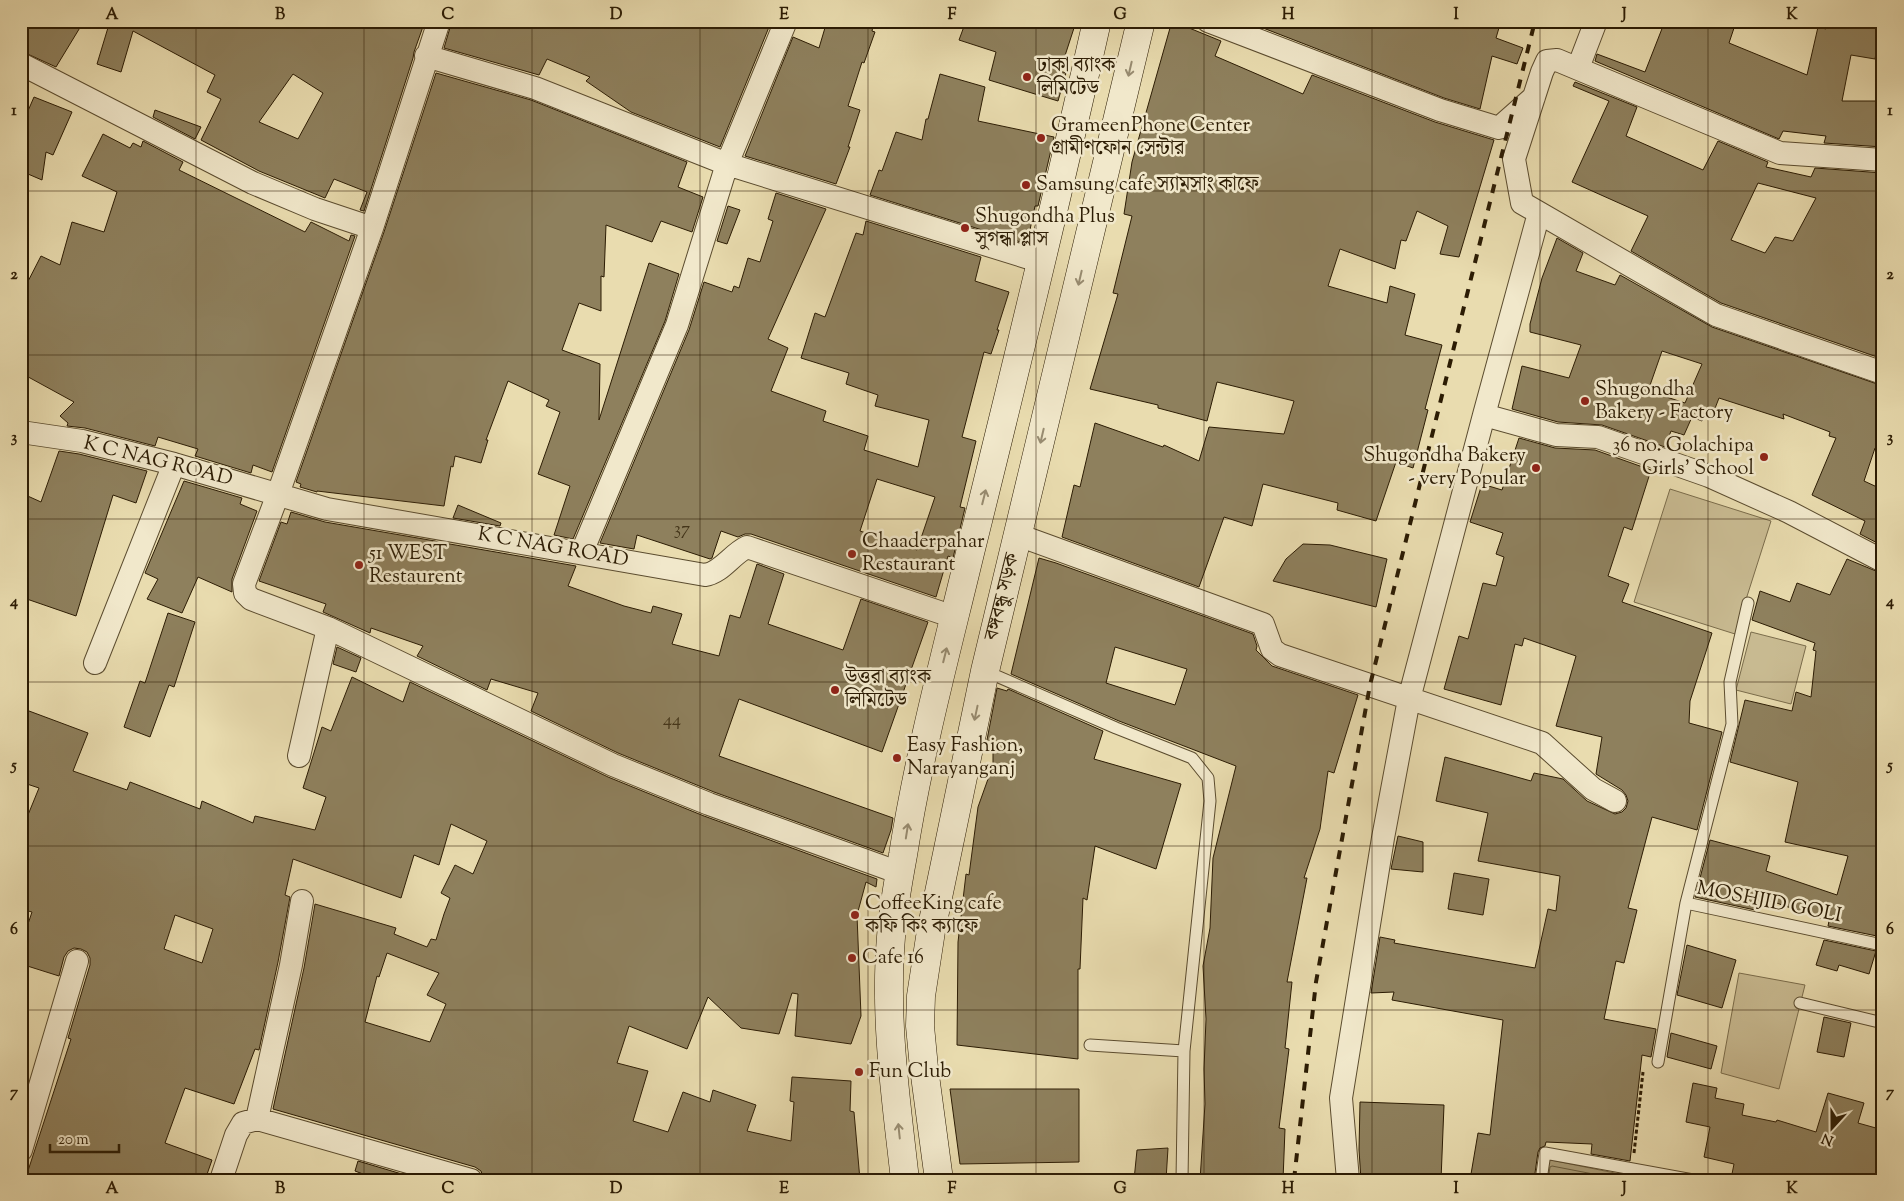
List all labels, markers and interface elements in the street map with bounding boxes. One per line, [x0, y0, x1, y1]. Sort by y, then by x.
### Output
text: A [106, 4, 119, 27]
text: B [275, 4, 285, 27]
text: C [442, 4, 455, 27]
text: D [610, 4, 623, 27]
text: E [779, 4, 789, 27]
text: F [948, 4, 957, 27]
text: G [1113, 4, 1127, 27]
text: H [1282, 4, 1295, 27]
text: I [1453, 4, 1459, 27]
text: J [1620, 4, 1627, 27]
text: K [1786, 4, 1798, 27]
place label: ঢাকা ব্যাংক লিমিটেড [1036, 52, 1116, 104]
one-way arrow [1125, 60, 1134, 76]
marker: ঢাকা ব্যাংক লিমিটেড [1021, 71, 1033, 83]
text: 1 [11, 100, 17, 123]
text: 1 [1887, 100, 1893, 123]
place label: GrameenPhone Center গ্রামীণফোন সেন্টার [1051, 112, 1250, 164]
marker: GrameenPhone Center গ্রামীণফোন সেন্টার [1035, 132, 1047, 144]
place label: Samsung cafe স্যামসাং কাফে [1036, 171, 1260, 200]
marker: Samsung cafe স্যামসাং কাফে [1020, 179, 1032, 191]
place label: Shugondha Plus সুগন্ধা প্লাস [974, 203, 1115, 255]
marker: Shugondha Plus সুগন্ধা প্লাস [959, 222, 971, 234]
text: 2 [10, 264, 18, 287]
text: 2 [1886, 264, 1894, 287]
one-way arrow [1075, 269, 1084, 285]
place label: Shugondha Bakery - Factory [1595, 376, 1733, 428]
marker: Shugondha Bakery - Factory [1579, 395, 1591, 407]
text: 3 [11, 427, 18, 450]
one-way arrow [1037, 427, 1046, 443]
text: 3 [1887, 427, 1894, 450]
street label: K C NAG ROAD [80, 429, 236, 495]
place label: 36 no. Golachipa Girls' School [1612, 432, 1754, 484]
place label: Shugondha Bakery - very Popular [1363, 442, 1526, 494]
marker: 36 no. Golachipa Girls' School [1758, 451, 1770, 463]
marker: Shugondha Bakery - very Popular [1530, 462, 1542, 474]
one-way arrow [980, 490, 989, 506]
house number: 37 [674, 517, 690, 543]
street label: K C NAG ROAD [475, 520, 631, 576]
place label: Chaaderpahar Restaurant [862, 528, 985, 580]
place label: 51 WEST Restaurent [368, 540, 463, 592]
marker: Chaaderpahar Restaurant [846, 548, 858, 560]
street label: বঙ্গবন্ধু সড়ক [978, 549, 1028, 645]
marker: 51 WEST Restaurent [353, 559, 365, 571]
text: 4 [9, 591, 18, 614]
text: 4 [1885, 591, 1894, 614]
one-way arrow [941, 647, 950, 663]
place label: উত্তরা ব্যাংক লিমিটেড [844, 663, 932, 716]
marker: উত্তরা ব্যাংক লিমিটেড [829, 684, 841, 696]
one-way arrow [971, 705, 980, 721]
house number: 44 [663, 708, 681, 734]
place label: Easy Fashion, Narayanganj [907, 732, 1023, 784]
marker: Easy Fashion, Narayanganj [891, 752, 903, 764]
text: 5 [9, 755, 17, 778]
text: 5 [1885, 755, 1893, 778]
one-way arrow [902, 823, 912, 839]
street label: MOSHJID GOLI [1694, 875, 1845, 931]
place label: CoffeeKing cafe কফি কিং ক্যাফে [864, 890, 1002, 942]
marker: CoffeeKing cafe কফি কিং ক্যাফে [849, 909, 861, 921]
text: 6 [10, 919, 18, 942]
text: 6 [1886, 919, 1894, 942]
place label: Cafe 16 [862, 944, 924, 973]
marker: Cafe 16 [846, 952, 858, 964]
place label: Fun Club [869, 1058, 951, 1087]
marker: Fun Club [853, 1066, 865, 1078]
text: 7 [10, 1082, 19, 1105]
text: 7 [1886, 1082, 1895, 1105]
north arrow [1806, 1104, 1856, 1154]
scale bar [50, 1121, 119, 1153]
one-way arrow [894, 1124, 904, 1140]
text: N [1819, 1127, 1837, 1150]
text: 20 m [58, 1130, 89, 1151]
text: A [106, 1178, 119, 1201]
text: B [275, 1178, 285, 1201]
text: C [442, 1178, 455, 1201]
text: D [610, 1178, 623, 1201]
text: E [779, 1178, 789, 1201]
text: F [948, 1178, 957, 1201]
text: G [1113, 1178, 1127, 1201]
text: H [1282, 1178, 1295, 1201]
text: I [1453, 1178, 1459, 1201]
text: J [1620, 1178, 1627, 1201]
text: K [1786, 1178, 1798, 1201]

